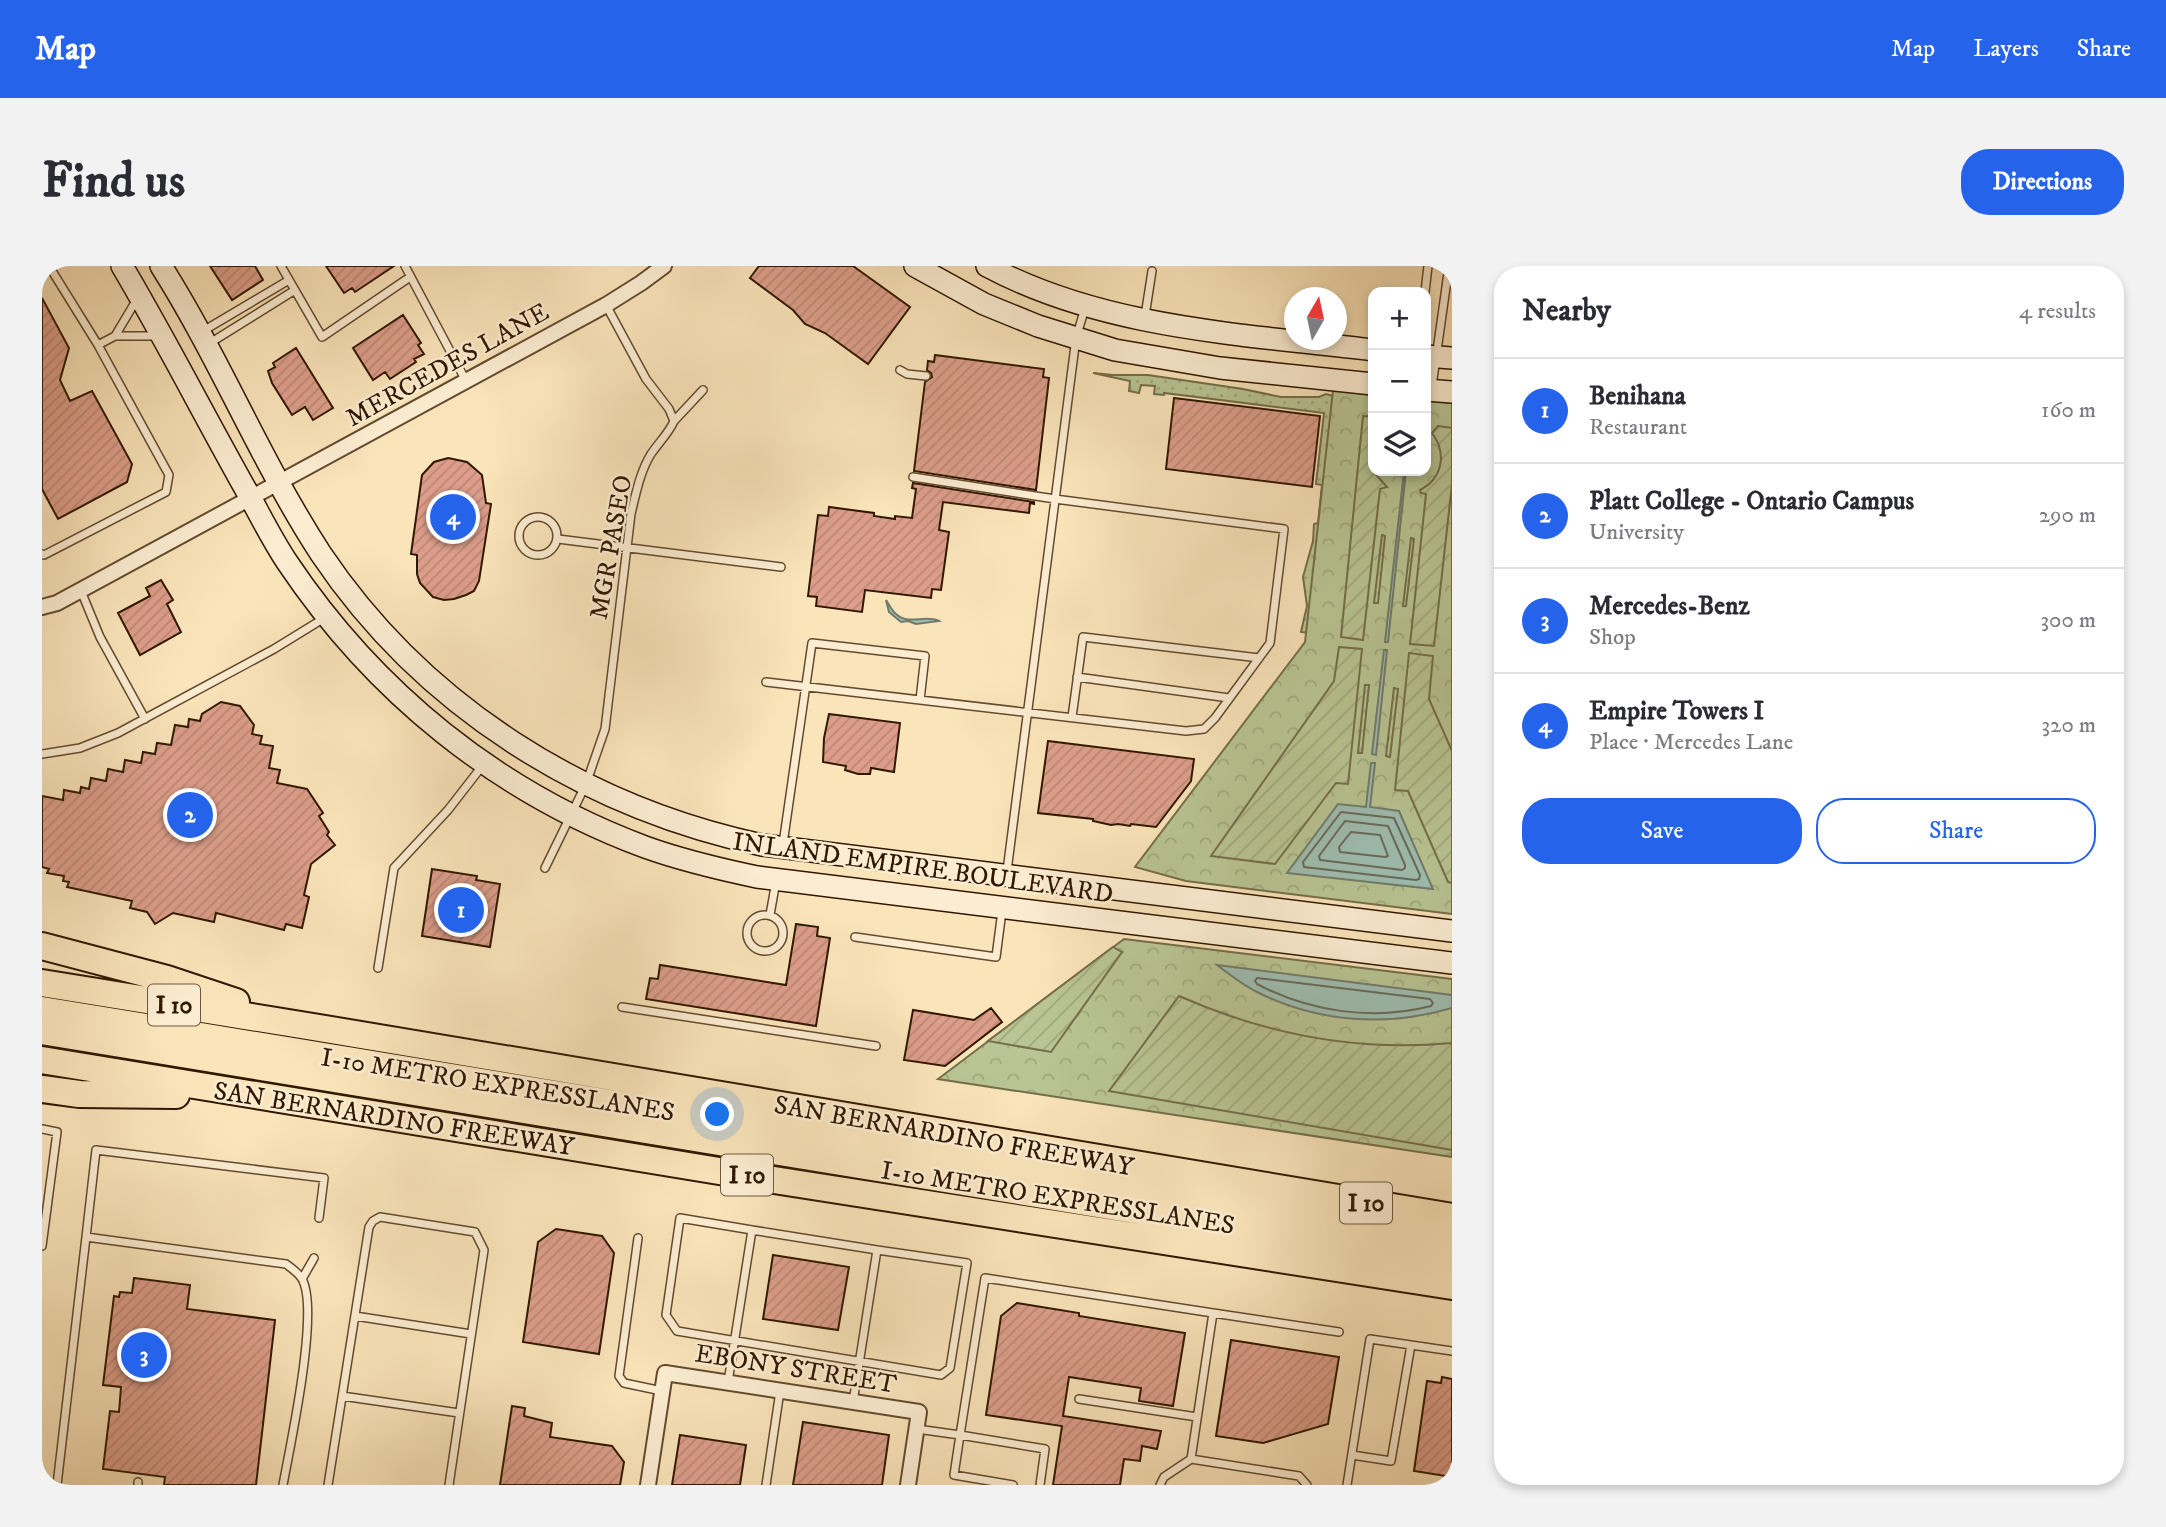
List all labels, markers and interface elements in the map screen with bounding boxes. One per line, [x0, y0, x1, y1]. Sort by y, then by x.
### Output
text: Map [35, 29, 96, 70]
text: Map [1891, 34, 1935, 64]
text: Layers [1973, 34, 2039, 64]
text: Share [2077, 34, 2131, 64]
button: Directions [1961, 149, 2124, 215]
text: Find us [42, 151, 185, 213]
north arrow [1284, 287, 1347, 350]
map controls [1368, 287, 1431, 476]
button: + [1368, 287, 1431, 350]
text: Nearby [1522, 293, 1611, 330]
street label: MERCEDES LANE [340, 296, 555, 435]
text: 4 results [2019, 297, 2096, 326]
button: − [1368, 350, 1431, 413]
text: Benihana [1589, 380, 1686, 413]
text: 1 [1541, 396, 1549, 425]
text: 160 m [2041, 396, 2096, 425]
button: layers [1368, 413, 1431, 476]
text: Restaurant [1589, 413, 1687, 442]
street label: MGR PASEO [583, 473, 640, 622]
text: Platt College - Ontario Campus [1589, 485, 1914, 518]
pin: 4 [430, 491, 476, 543]
text: 2 [1539, 501, 1551, 530]
text: 290 m [2039, 501, 2096, 530]
text: University [1589, 518, 1684, 547]
text: Mercedes-Benz [1589, 590, 1750, 623]
text: 3 [1541, 606, 1549, 635]
text: 300 m [2040, 606, 2096, 635]
text: Shop [1589, 623, 1636, 652]
text: Empire Towers I [1589, 695, 1764, 728]
text: 4 [1538, 711, 1552, 740]
text: 320 m [2042, 711, 2096, 740]
text: Place · Mercedes Lane [1589, 728, 1793, 757]
pin: 2 [167, 789, 213, 841]
button: Save [1522, 798, 1802, 864]
button: Share [1816, 798, 2096, 864]
street label: INLAND EMPIRE BOULEVARD [730, 825, 1115, 912]
pin: 1 [438, 884, 484, 936]
road number: I 10 [148, 984, 200, 1026]
street label: I-10 METRO EXPRESSLANES [319, 1041, 677, 1130]
street label: SAN BERNARDINO FREEWAY [211, 1075, 577, 1164]
street label: SAN BERNARDINO FREEWAY [772, 1089, 1137, 1184]
your location [700, 1097, 734, 1131]
road number: I 10 [721, 1154, 773, 1196]
street label: I-10 METRO EXPRESSLANES [879, 1154, 1237, 1243]
road number: I 10 [1340, 1183, 1392, 1224]
pin: 3 [121, 1329, 167, 1381]
street label: EBONY STREET [693, 1337, 899, 1402]

